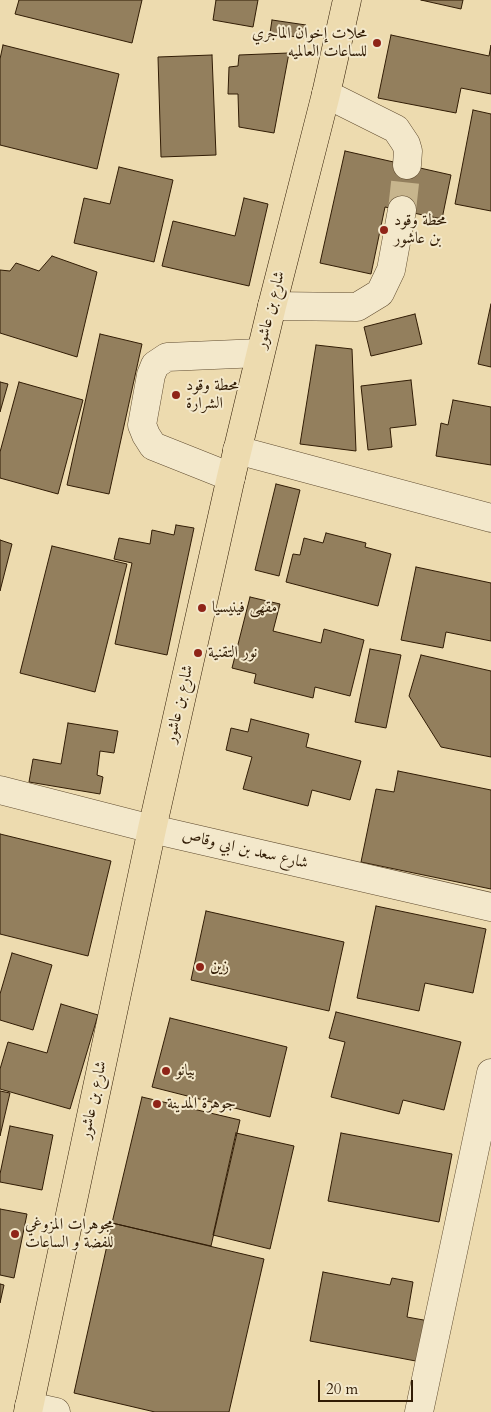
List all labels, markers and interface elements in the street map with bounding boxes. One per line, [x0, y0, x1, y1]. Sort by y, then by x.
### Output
place label: محلات إخوان الماجري للساعات العالميه [252, 24, 367, 62]
marker: محلات إخوان الماجري للساعات العالميه [371, 37, 383, 49]
place label: محطة وقود بن عاشور [394, 211, 447, 249]
marker: محطة وقود بن عاشور [378, 224, 390, 236]
street label: شارع بن عاشور [252, 269, 290, 351]
place label: محطة وقود الشرارة [186, 376, 239, 414]
marker: محطة وقود الشرارة [170, 389, 182, 401]
place label: مقهى فينيسيا [212, 598, 277, 618]
marker: مقهى فينيسيا [196, 602, 208, 614]
place label: نور التقنية [208, 643, 257, 663]
marker: نور التقنية [192, 647, 204, 659]
street label: شارع بن عاشور [162, 663, 198, 745]
street label: شارع سعد بن ابي وقاص [180, 826, 310, 874]
place label: زين [210, 957, 229, 977]
marker: زين [194, 961, 206, 973]
street label: شارع بن عاشور [76, 1059, 112, 1141]
place label: بيانو [176, 1061, 195, 1081]
marker: بيانو [160, 1065, 172, 1077]
place label: جوهرة المدينة [167, 1094, 236, 1114]
marker: جوهرة المدينة [151, 1098, 163, 1110]
place label: مجوهرات المزوغي للفضة و الساعات [25, 1215, 114, 1253]
marker: مجوهرات المزوغي للفضة و الساعات [9, 1228, 21, 1240]
scale bar [321, 1370, 416, 1402]
text: 20 m [326, 1379, 358, 1399]

